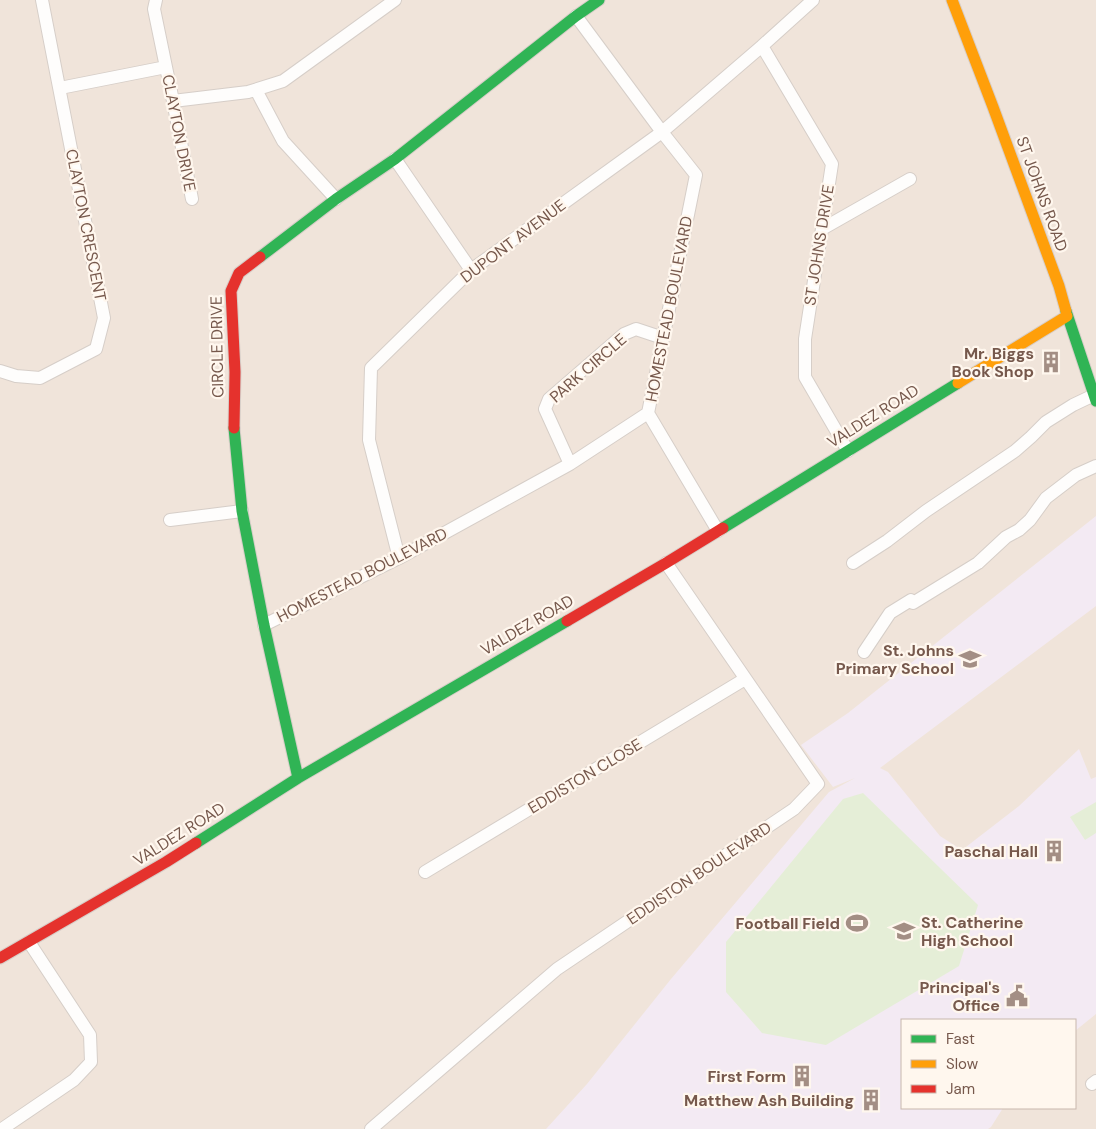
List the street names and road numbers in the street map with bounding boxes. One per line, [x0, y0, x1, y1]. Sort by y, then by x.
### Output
street label: CLAYTON DRIVE [157, 73, 201, 193]
street label: ST JOHNS ROAD [1011, 134, 1073, 254]
street label: CLAYTON CRESCENT [61, 147, 111, 303]
street label: ST JOHNS DRIVE [799, 183, 839, 307]
street label: DUPONT AVENUE [456, 194, 570, 288]
street label: HOMESTEAD BOULEVARD [641, 214, 697, 404]
street label: CIRCLE DRIVE [206, 296, 228, 398]
street label: PARK CIRCLE [545, 329, 631, 407]
street label: VALDEZ ROAD [823, 380, 923, 452]
street label: HOMESTEAD BOULEVARD [273, 523, 451, 627]
street label: VALDEZ ROAD [477, 590, 577, 660]
street label: EDDISTON CLOSE [524, 734, 646, 818]
street label: VALDEZ ROAD [129, 798, 229, 870]
street label: EDDISTON BOULEVARD [623, 817, 775, 929]

